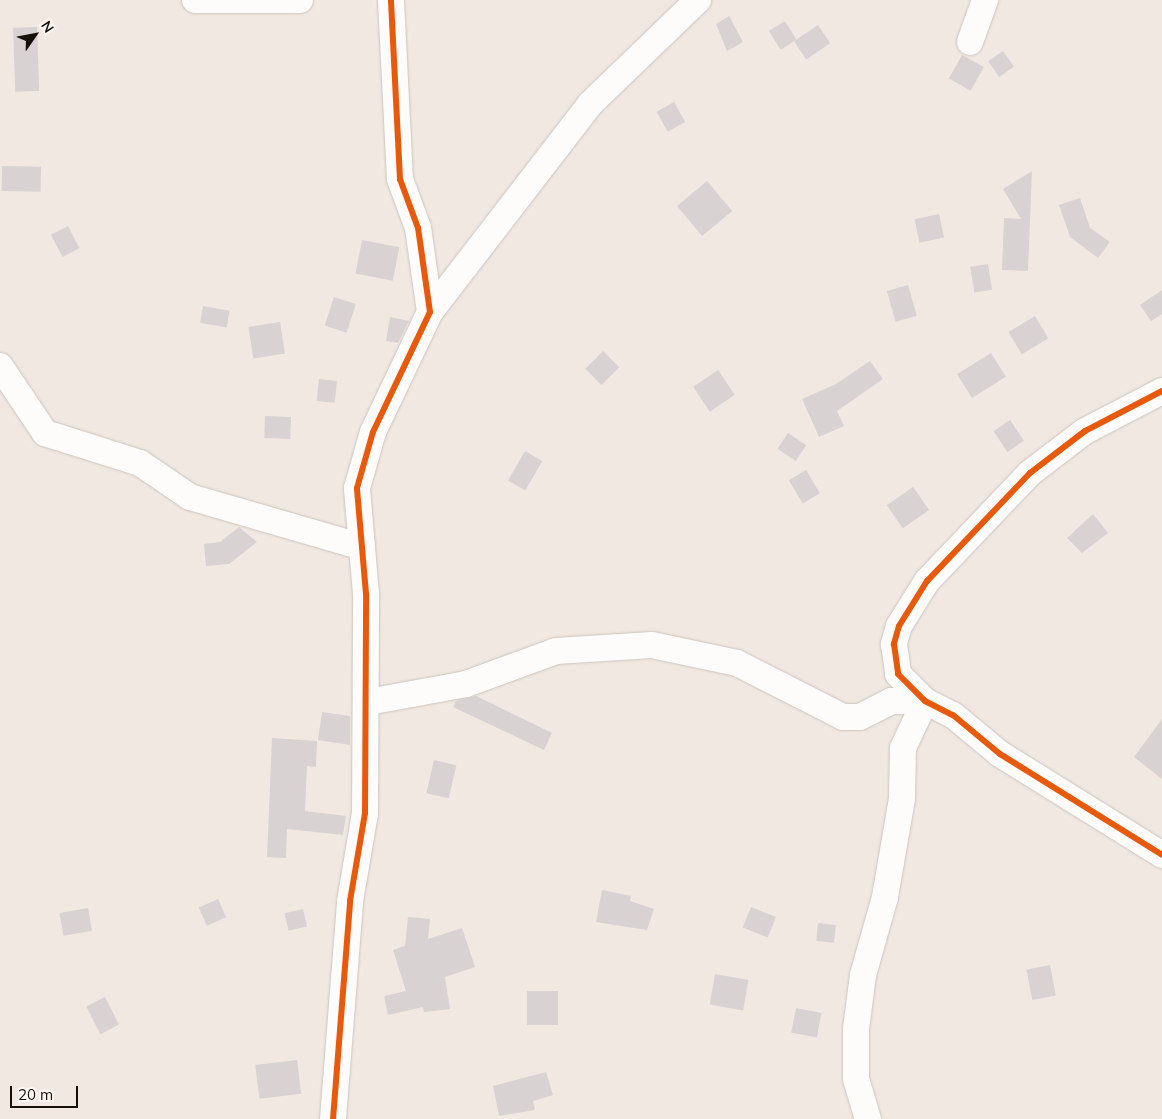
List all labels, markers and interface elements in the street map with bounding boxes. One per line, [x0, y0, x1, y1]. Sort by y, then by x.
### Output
north arrow [10, 10, 60, 60]
text: N [37, 17, 58, 36]
scale bar [12, 1076, 80, 1108]
text: 20 m [18, 1085, 53, 1104]

